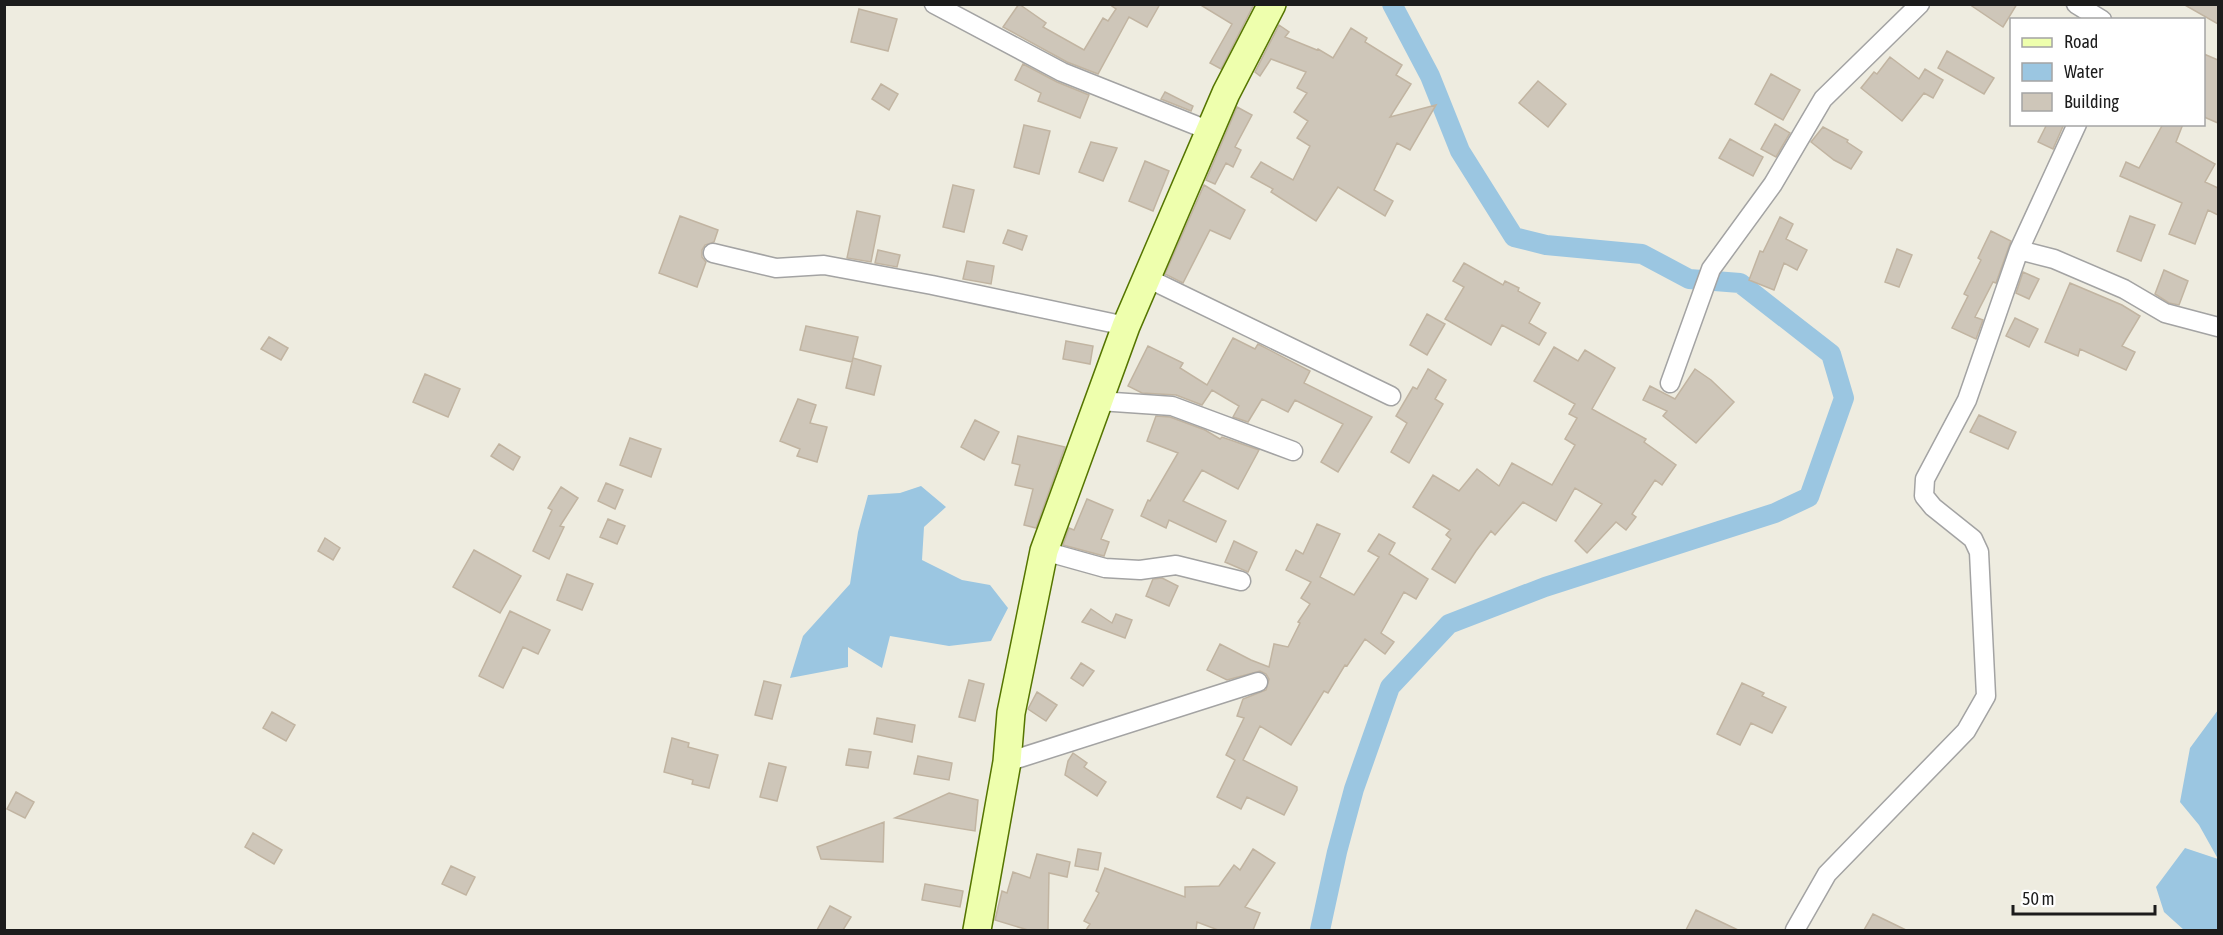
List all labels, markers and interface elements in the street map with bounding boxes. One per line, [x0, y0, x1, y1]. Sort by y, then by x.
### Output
legend [2010, 18, 2205, 126]
text: Road [2064, 31, 2098, 52]
text: Water [2064, 61, 2104, 82]
text: Building [2064, 91, 2119, 112]
scale bar [2013, 878, 2156, 916]
text: 50 m [2022, 888, 2054, 909]

